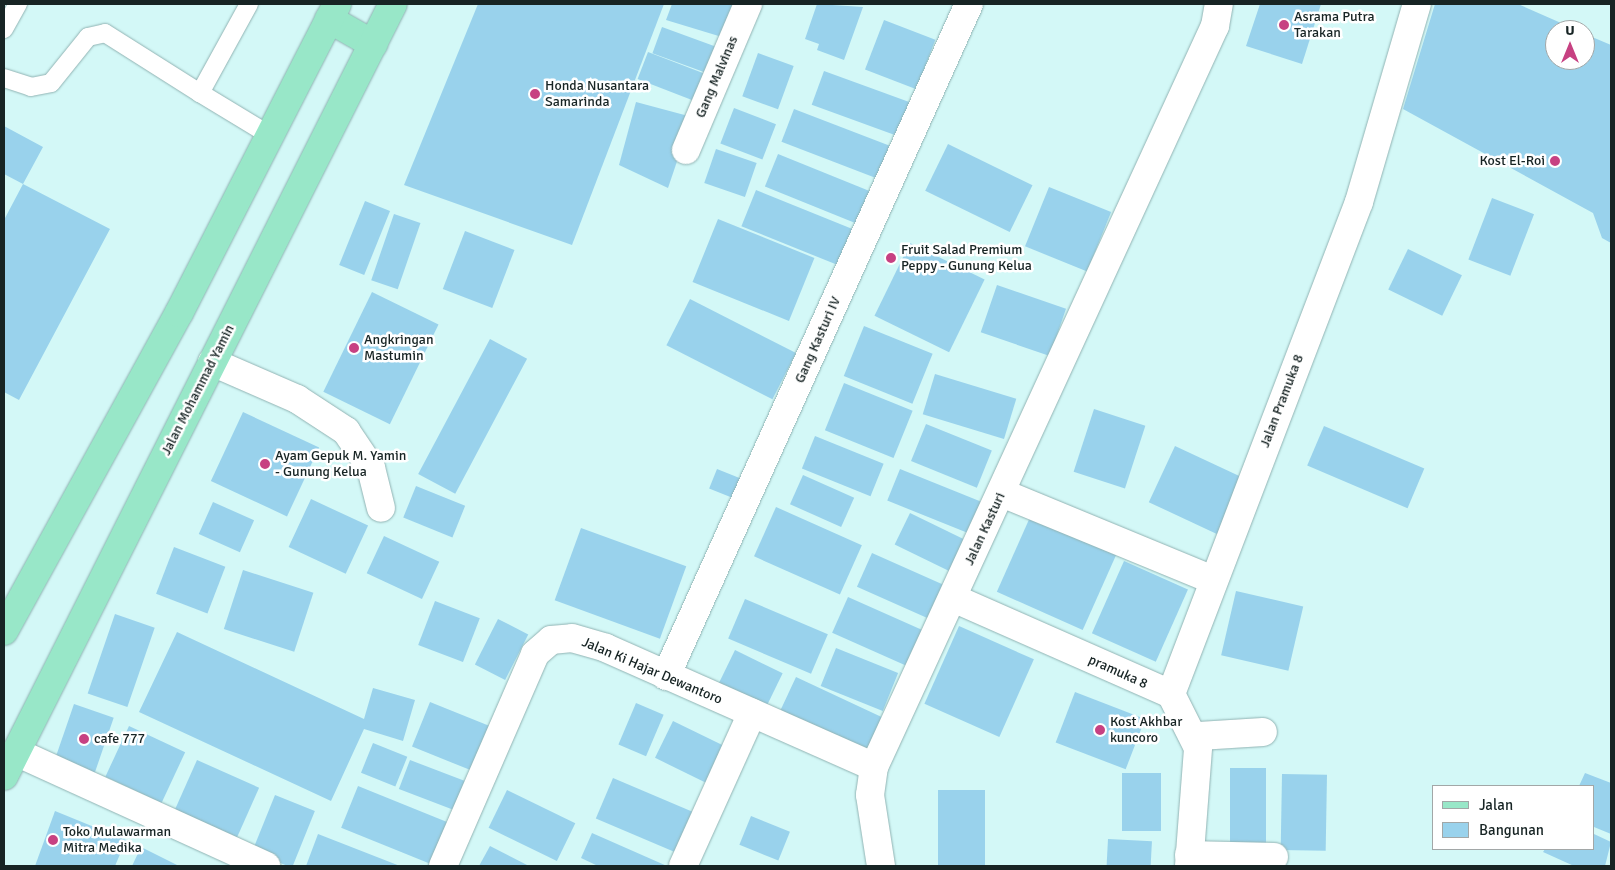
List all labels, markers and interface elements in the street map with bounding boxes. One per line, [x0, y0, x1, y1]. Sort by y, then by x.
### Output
place label: Asrama Putra Tarakan [1294, 9, 1375, 41]
marker: Asrama Putra Tarakan [1278, 19, 1290, 31]
north arrow [1545, 20, 1595, 70]
text: U [1565, 22, 1575, 39]
street label: Gang Malvinas [692, 33, 742, 121]
place label: Honda Nusantara Samarinda [545, 78, 649, 110]
marker: Honda Nusantara Samarinda [529, 88, 541, 100]
place label: Kost El-Roi [1479, 153, 1545, 169]
marker: Kost El-Roi [1549, 155, 1561, 167]
place label: Fruit Salad Premium Peppy - Gunung Kelua [901, 242, 1032, 274]
marker: Fruit Salad Premium Peppy - Gunung Kelua [885, 252, 897, 264]
street label: Gang Kasturi IV [791, 294, 845, 386]
street label: Jalan Mohammad Yamin [158, 322, 238, 458]
place label: Angkringan Mastumin [364, 332, 434, 364]
marker: Angkringan Mastumin [348, 342, 360, 354]
street label: Jalan Pramuka 8 [1257, 352, 1307, 450]
place label: Ayam Gepuk M. Yamin - Gunung Kelua [275, 448, 406, 481]
marker: Ayam Gepuk M. Yamin - Gunung Kelua [259, 458, 271, 470]
street label: Jalan Kasturi [961, 490, 1009, 568]
street label: Jalan Ki Hajar Dewantoro [579, 634, 725, 708]
street label: pramuka 8 [1086, 651, 1150, 693]
place label: Kost Akhbar kuncoro [1110, 714, 1182, 746]
marker: Kost Akhbar kuncoro [1094, 724, 1106, 736]
place label: cafe 777 [94, 731, 145, 747]
marker: cafe 777 [78, 733, 90, 745]
legend [1432, 785, 1595, 850]
text: Jalan [1479, 796, 1513, 814]
text: Bangunan [1479, 821, 1544, 839]
place label: Toko Mulawarman Mitra Medika [63, 824, 171, 856]
marker: Toko Mulawarman Mitra Medika [47, 834, 59, 846]

